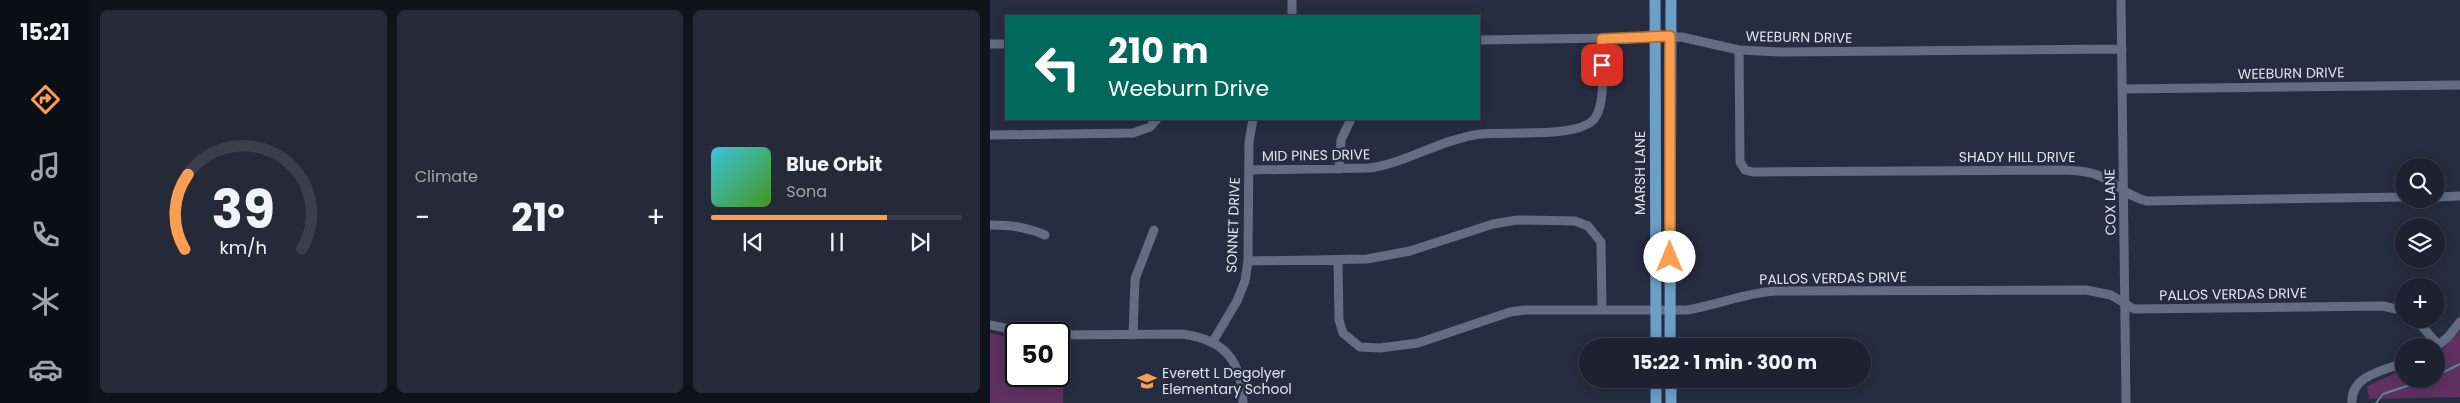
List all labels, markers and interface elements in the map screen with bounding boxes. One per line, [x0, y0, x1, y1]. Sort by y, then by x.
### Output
text: 15:21 [20, 17, 70, 48]
text: 210 m [1108, 26, 1208, 75]
street label: WEEBURN DRIVE [1746, 26, 1852, 48]
icon: left [1025, 35, 1090, 100]
pin [1581, 44, 1623, 86]
icon: arrive [1588, 51, 1616, 79]
street label: WEEBURN DRIVE [2238, 62, 2344, 84]
text: Weeburn Drive [1108, 73, 1269, 104]
icon: directions [28, 82, 63, 117]
street label: MARSH LANE [1630, 131, 1650, 215]
street label: MID PINES DRIVE [1262, 144, 1370, 166]
street label: SHADY HILL DRIVE [1959, 147, 2075, 167]
icon: music [28, 149, 63, 184]
text: Blue Orbit [786, 151, 882, 178]
map controls [2395, 158, 2445, 388]
button: search [2395, 158, 2445, 208]
text: Climate [415, 165, 478, 188]
street label: COX LANE [2099, 168, 2121, 236]
text: 39 [212, 173, 275, 246]
street label: SONNET DRIVE [1221, 177, 1245, 273]
text: Sona [786, 180, 827, 203]
text: 21° [511, 191, 565, 244]
text: − [415, 198, 430, 237]
text: + [646, 198, 665, 237]
icon: phone [28, 217, 63, 252]
button: layers [2395, 218, 2445, 268]
icon: previous [739, 228, 767, 256]
icon: pause [823, 228, 851, 256]
icon: next [906, 228, 934, 256]
position arrow [1643, 230, 1695, 282]
text: km/h [220, 235, 267, 260]
street label: PALLOS VERDAS DRIVE [1759, 267, 1907, 289]
button: + [2395, 278, 2445, 328]
street label: PALLOS VERDAS DRIVE [2159, 283, 2307, 305]
icon: climate [28, 284, 63, 319]
speed limit sign: 50 [1005, 322, 1070, 387]
button: − [2395, 338, 2445, 388]
text: 15:22 · 1 min · 300 m [1633, 349, 1817, 376]
icon: car [28, 352, 63, 387]
place label: Everett L Degolyer Elementary School [1162, 363, 1292, 399]
school or university icon: Everett L Degolyer Elementary School [1136, 370, 1158, 392]

